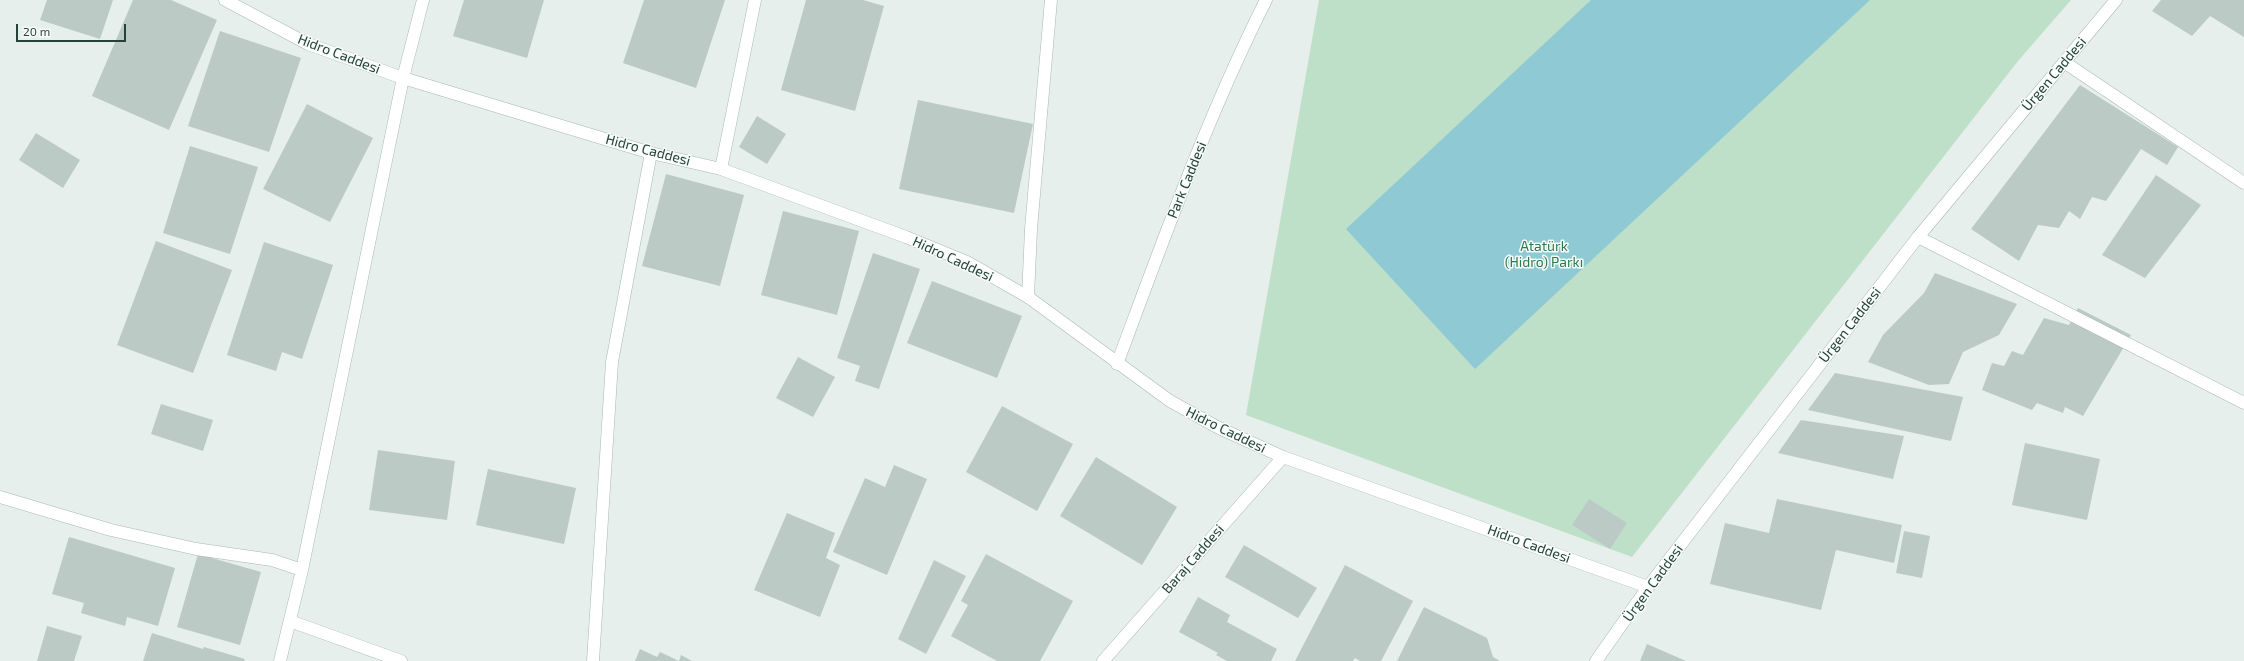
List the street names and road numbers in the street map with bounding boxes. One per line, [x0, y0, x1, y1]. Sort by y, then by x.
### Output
street label: Hidro Caddesi [295, 31, 383, 77]
street label: Ürgen Caddesi [2018, 34, 2090, 114]
street label: Hidro Caddesi [604, 131, 692, 169]
street label: Park Caddesi [1164, 139, 1210, 221]
street label: Hidro Caddesi [910, 233, 996, 285]
street label: Ürgen Caddesi [1815, 284, 1885, 366]
street label: Hidro Caddesi [1183, 403, 1269, 457]
street label: Baraj Caddesi [1158, 521, 1228, 597]
street label: Hidro Caddesi [1485, 521, 1573, 567]
street label: Ürgen Caddesi [1619, 541, 1687, 625]

